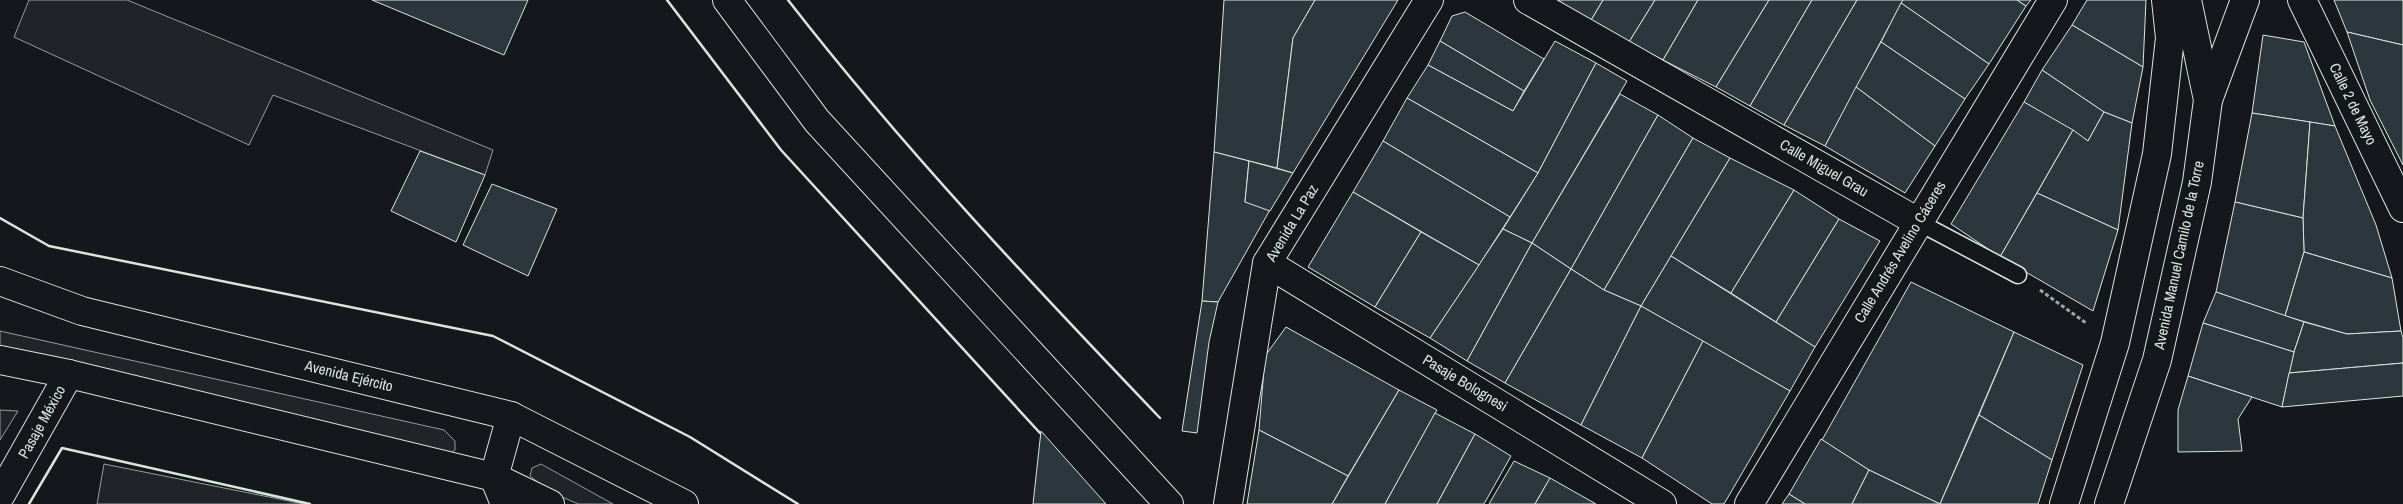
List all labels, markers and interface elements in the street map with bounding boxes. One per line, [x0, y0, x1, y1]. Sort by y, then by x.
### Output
street label: Calle 2 de Mayo [2325, 59, 2382, 148]
street label: Calle Miguel Grau [1776, 134, 1872, 201]
street label: Avenida Manuel Camilo de la Torre [2148, 158, 2209, 352]
street label: Calle Andrés Avelino Cáceres [1849, 177, 1950, 327]
street label: Avenida La Paz [1260, 180, 1323, 266]
street label: Pasaje Bolognesi [1419, 349, 1512, 416]
street label: Avenida Ejército [302, 354, 396, 397]
street label: Pasaje México [13, 381, 70, 462]

